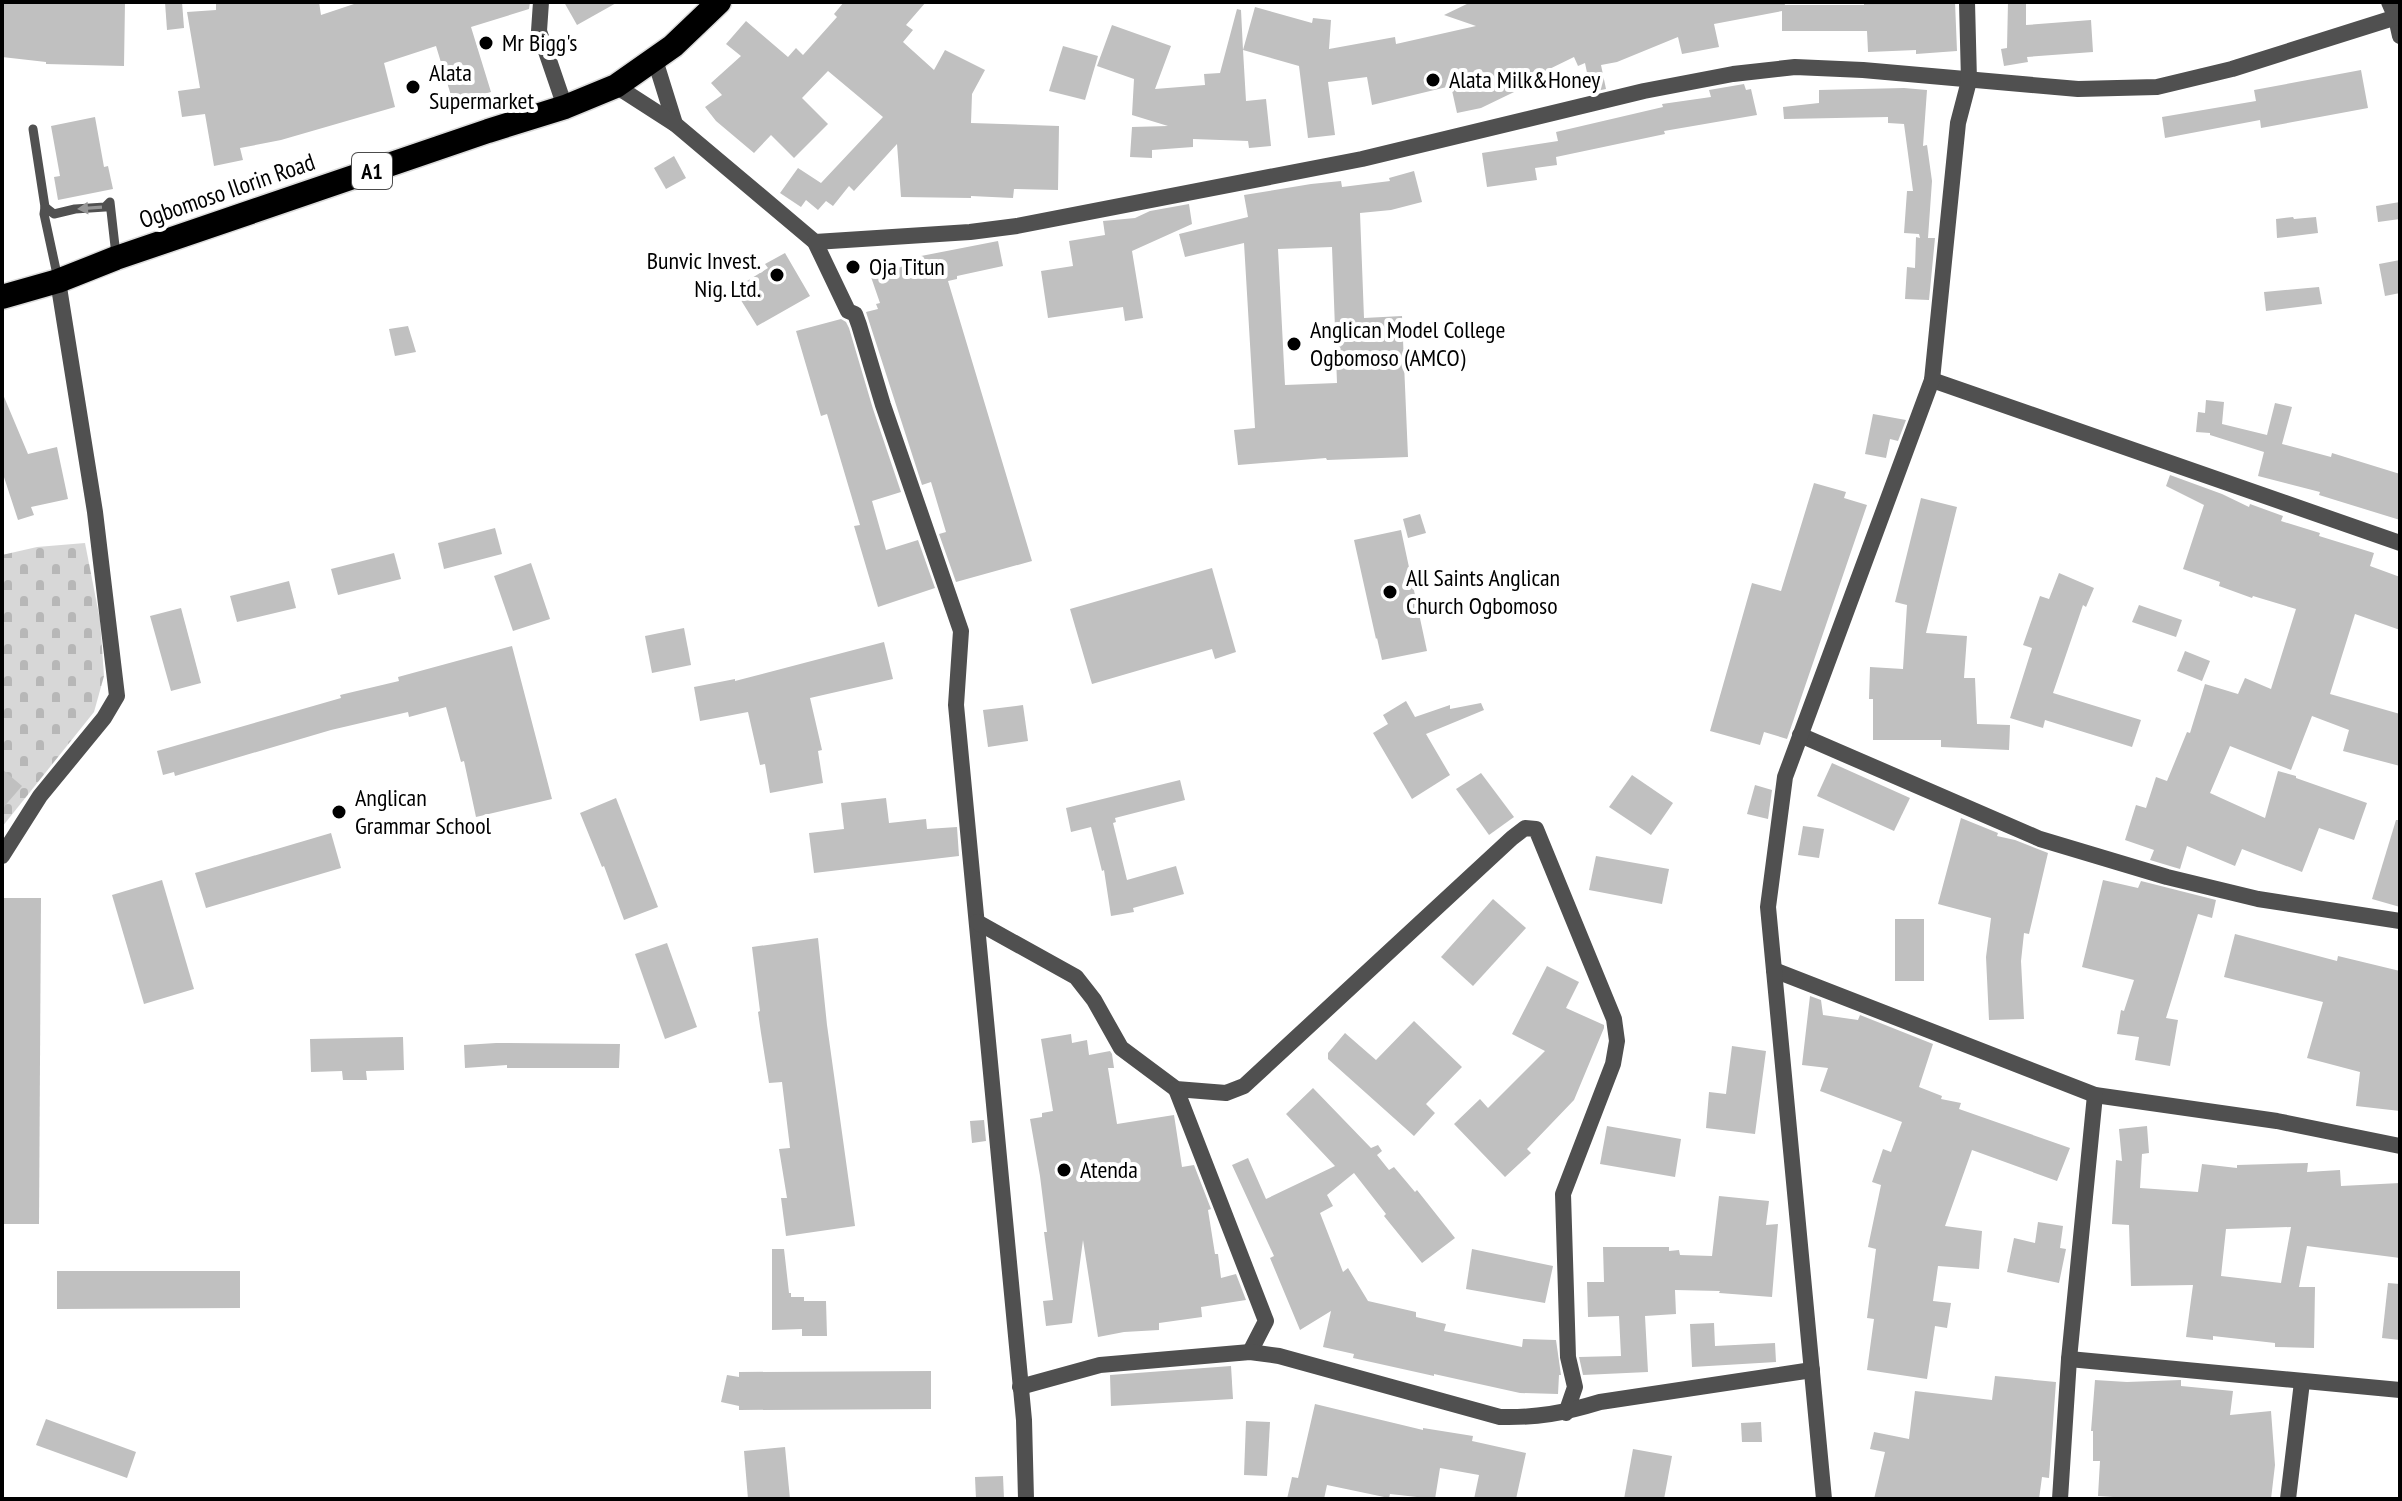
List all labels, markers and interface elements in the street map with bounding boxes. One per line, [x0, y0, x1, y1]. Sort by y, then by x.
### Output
place label: Mr Bigg's [502, 27, 577, 58]
marker: Mr Bigg's [477, 34, 495, 52]
place label: Alata Supermarket [429, 57, 534, 116]
place label: Alata Milk&Honey [1449, 64, 1600, 95]
marker: Alata Milk&Honey [1424, 71, 1442, 89]
marker: Alata Supermarket [404, 78, 422, 96]
street label: Ogbomoso Ilorin Road [135, 146, 319, 235]
road number: A1 [352, 153, 392, 189]
one-way arrow [77, 202, 102, 215]
place label: Bunvic Invest. Nig. Ltd. [647, 245, 761, 304]
place label: Oja Titun [869, 251, 945, 282]
marker: Oja Titun [844, 258, 862, 276]
marker: Bunvic Invest. Nig. Ltd. [768, 266, 786, 284]
place label: Anglican Model College Ogbomoso (AMCO) [1310, 314, 1505, 373]
marker: Anglican Model College Ogbomoso (AMCO) [1285, 335, 1303, 353]
place label: All Saints Anglican Church Ogbomoso [1406, 562, 1560, 621]
marker: All Saints Anglican Church Ogbomoso [1381, 583, 1399, 601]
place label: Anglican Grammar School [355, 782, 492, 841]
marker: Anglican Grammar School [330, 803, 348, 821]
place label: Atenda [1080, 1154, 1138, 1185]
marker: Atenda [1055, 1161, 1073, 1179]

